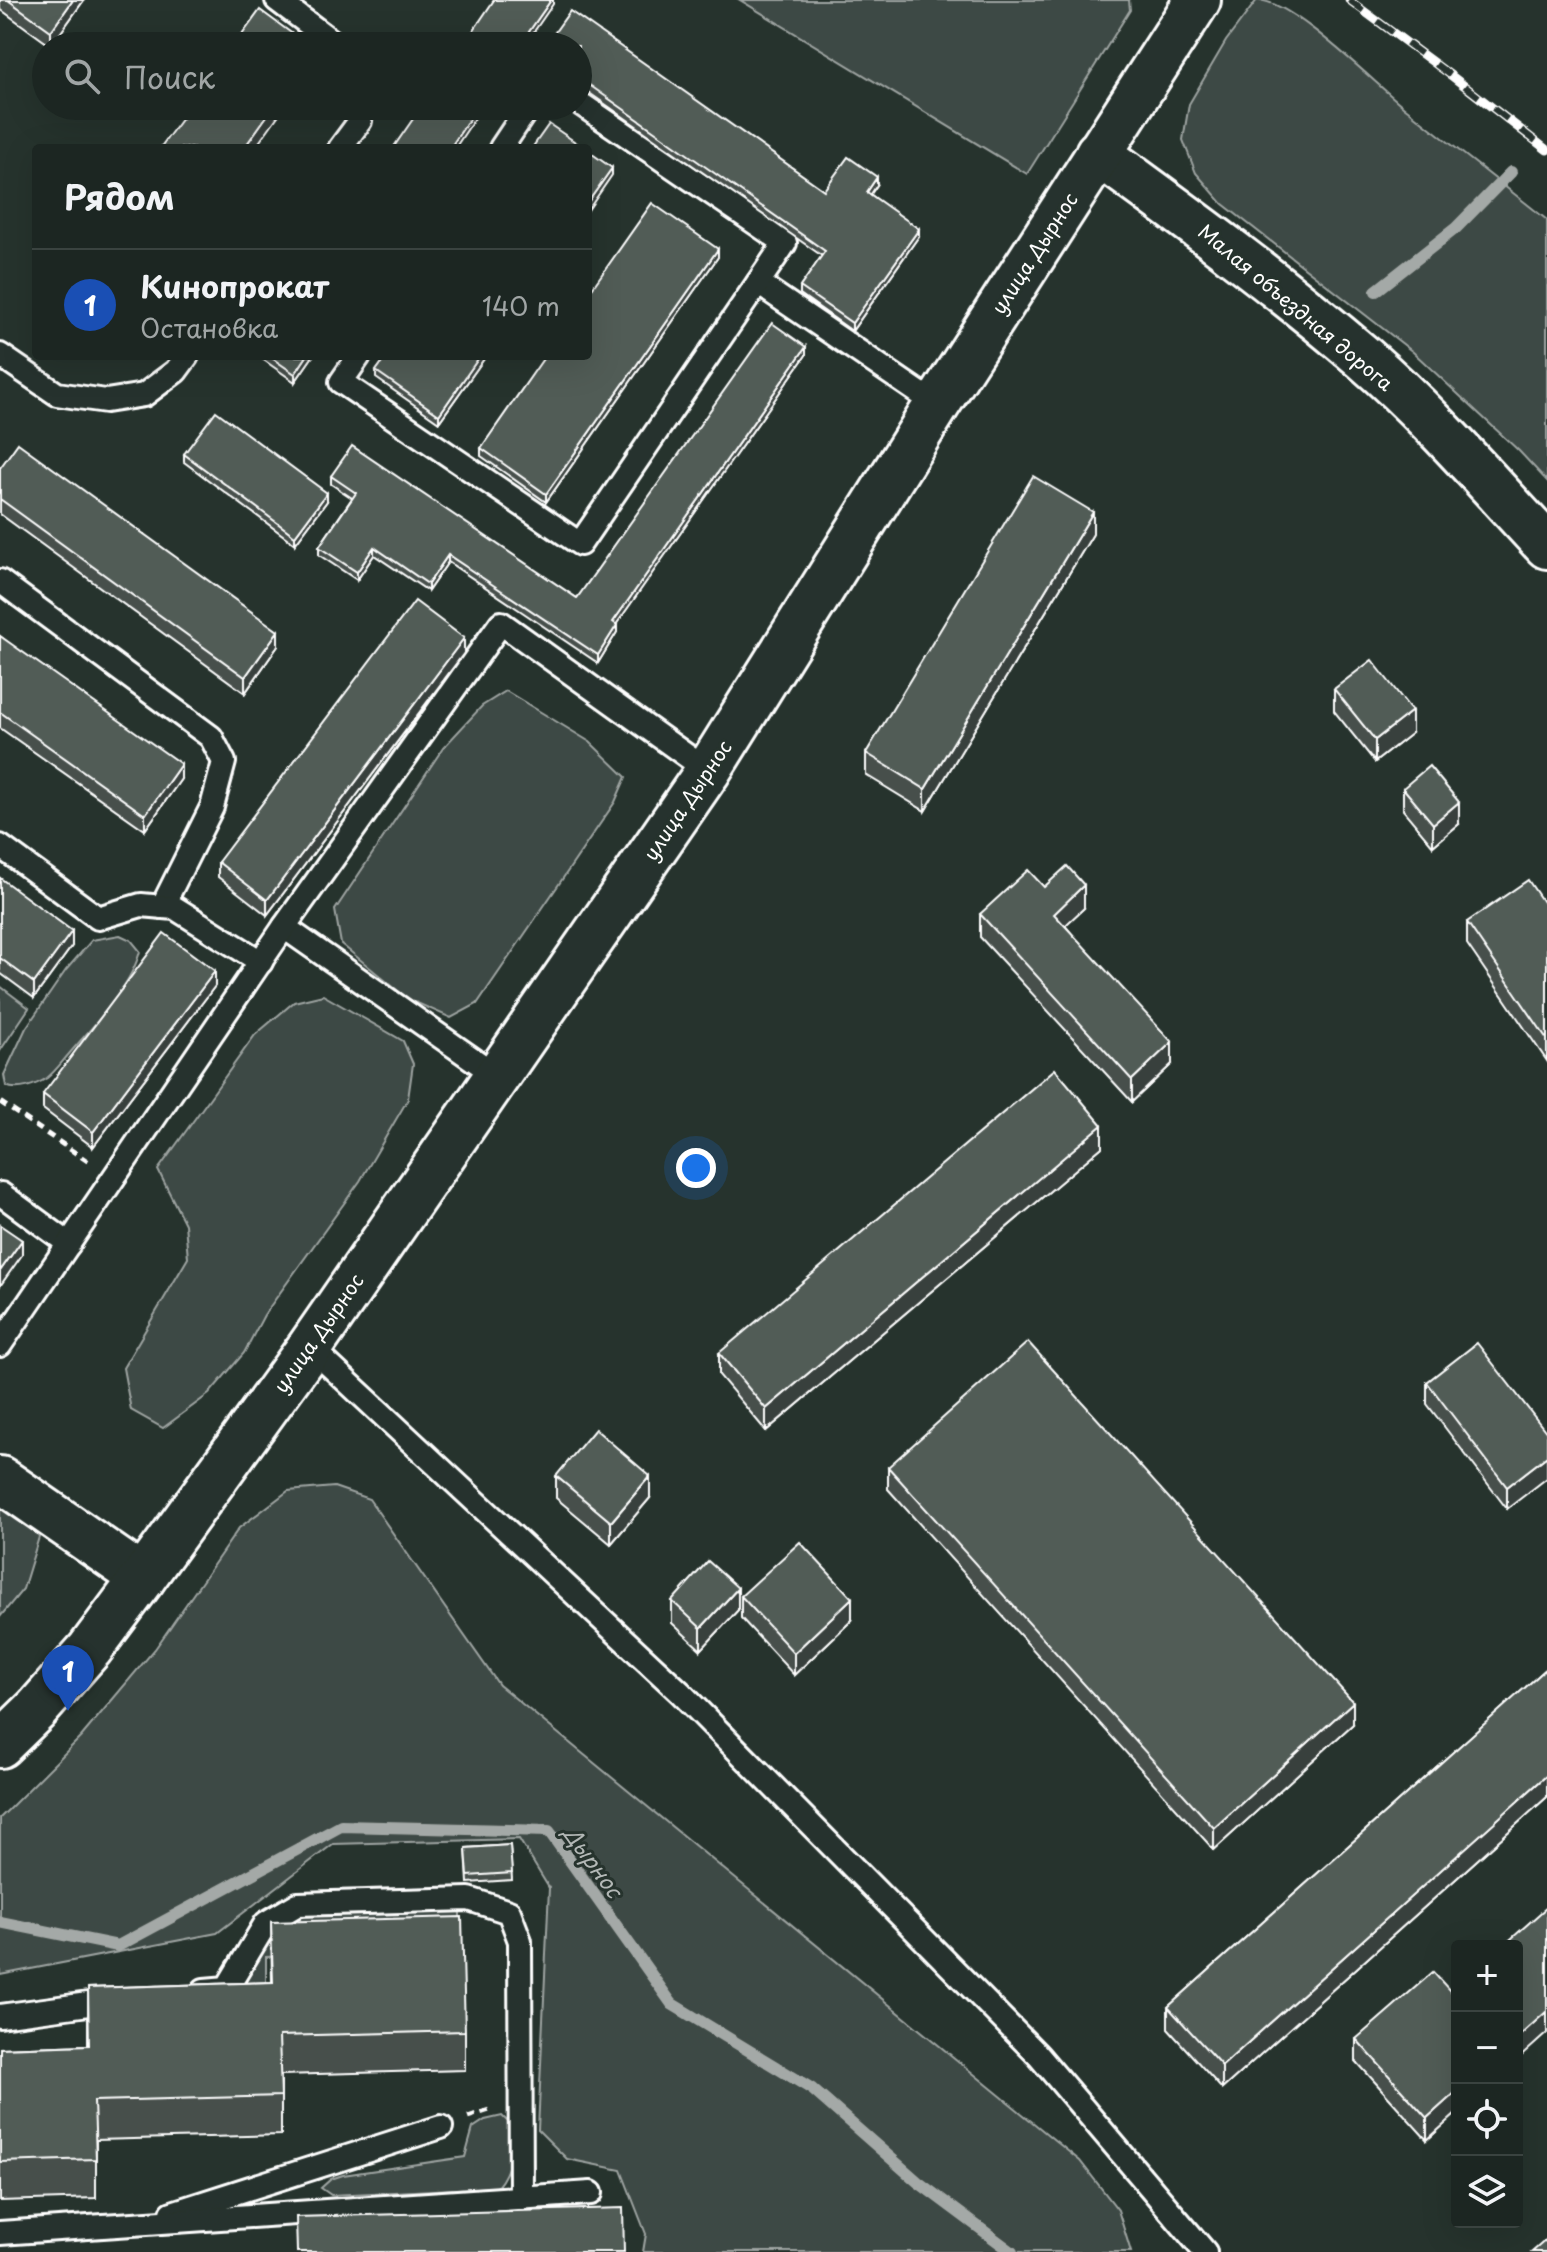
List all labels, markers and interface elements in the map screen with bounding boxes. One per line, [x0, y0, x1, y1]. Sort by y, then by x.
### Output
search box [32, 32, 592, 120]
icon: search [60, 54, 104, 98]
text: Поиск [124, 54, 215, 99]
text: Рядом [64, 170, 175, 222]
street label: улица Дырнос [983, 186, 1085, 320]
street label: Малая объездная дорога [1192, 216, 1400, 398]
text: Кинопрокат [140, 263, 329, 308]
text: 1 [84, 286, 96, 325]
text: 140 m [482, 286, 560, 325]
text: Остановка [140, 308, 278, 347]
street label: улица Дырнос [635, 734, 739, 866]
your location [676, 1148, 716, 1188]
street label: улица Дырнос [266, 1267, 370, 1399]
pin: 1 [42, 1645, 94, 1711]
water label: Дырнос [555, 1817, 633, 1906]
map controls [1451, 1940, 1523, 2228]
button: + [1451, 1940, 1523, 2012]
button: − [1451, 2012, 1523, 2084]
button: locate [1451, 2084, 1523, 2156]
button: layers [1451, 2156, 1523, 2228]

